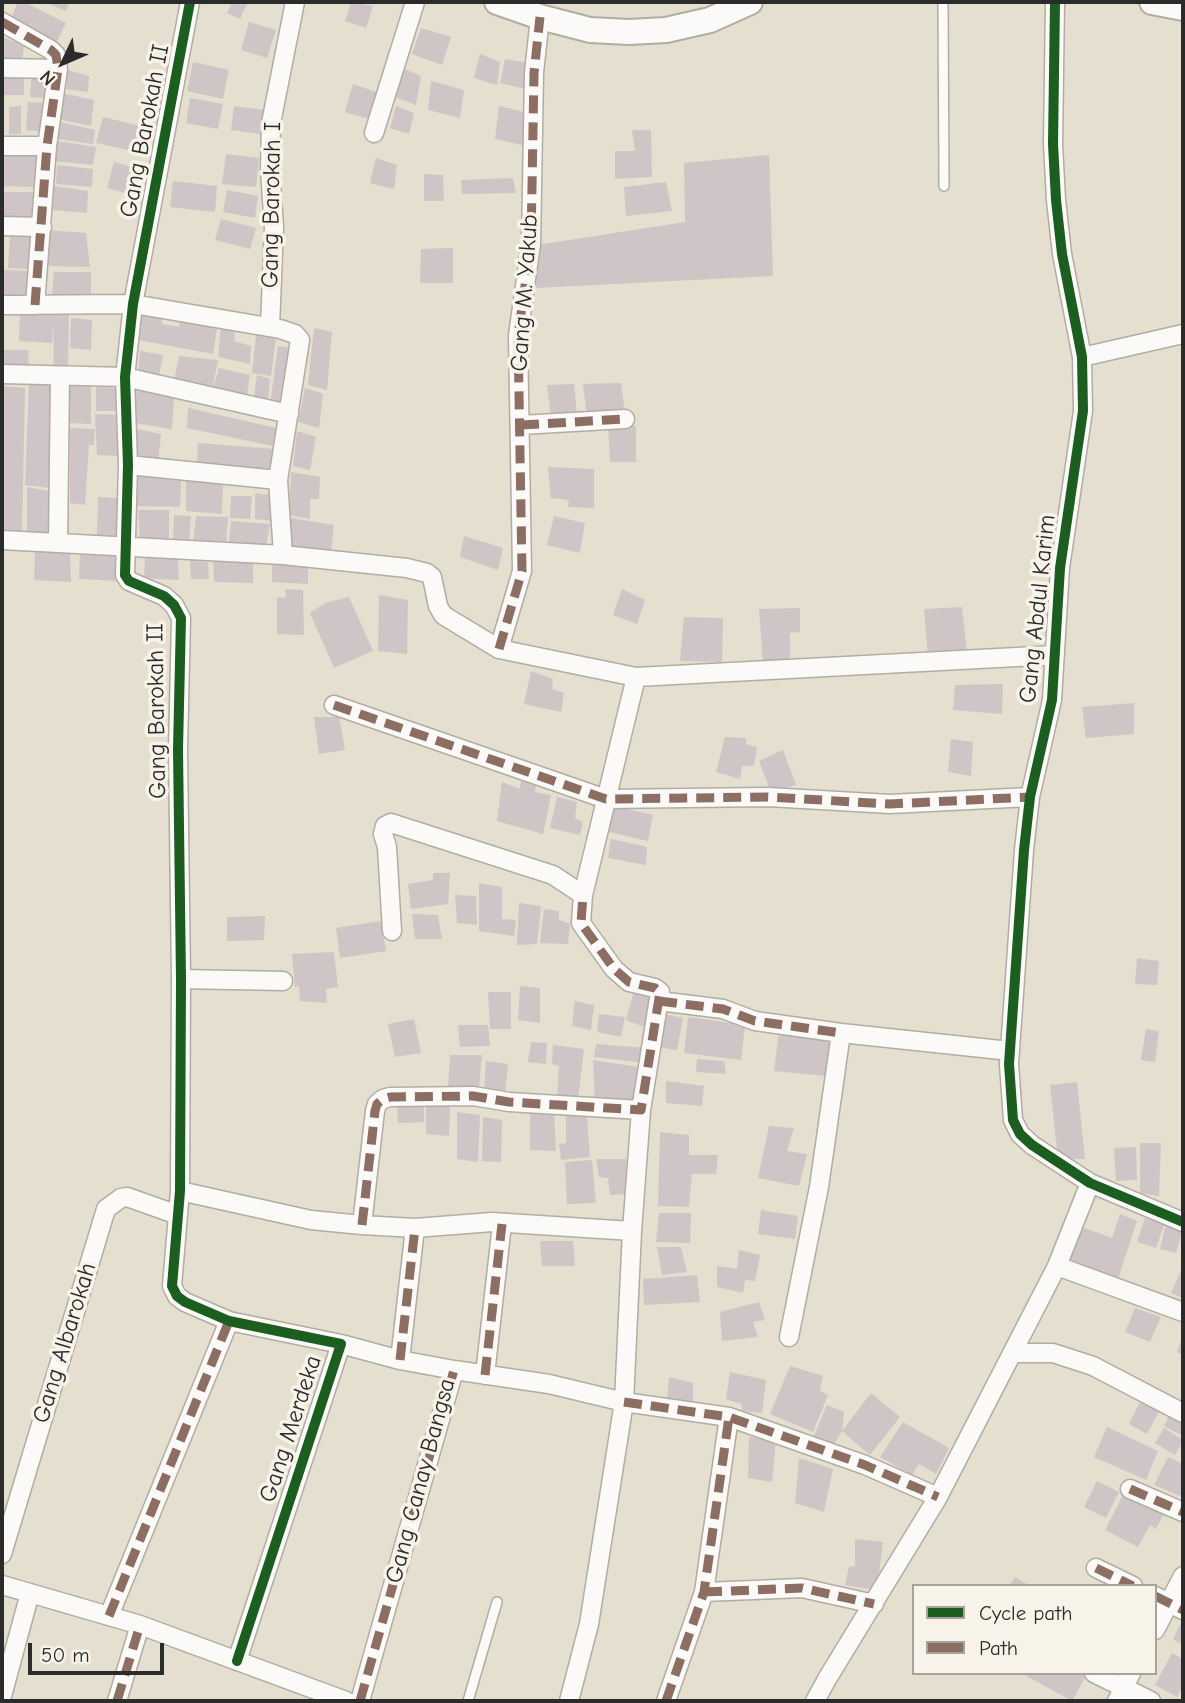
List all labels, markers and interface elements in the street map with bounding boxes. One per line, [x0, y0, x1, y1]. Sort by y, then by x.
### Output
north arrow [28, 28, 98, 98]
street label: Gang Barokah II [114, 42, 176, 220]
text: N [36, 65, 60, 90]
street label: Gang Barokah I [256, 122, 288, 288]
street label: Gang M. Yakub [505, 214, 545, 372]
street label: Gang Abdul Karim [1014, 513, 1062, 705]
street label: Gang Barokah II [141, 623, 173, 799]
street label: Gang Albarokah [27, 1259, 103, 1427]
street label: Gang Merdeka [254, 1352, 328, 1506]
street label: Gang Canay Bangsa [380, 1376, 462, 1586]
legend [912, 1584, 1157, 1675]
text: Cycle path [979, 1601, 1072, 1625]
scale bar [32, 1630, 168, 1674]
text: Path [979, 1636, 1018, 1660]
text: 50 m [41, 1643, 90, 1667]

